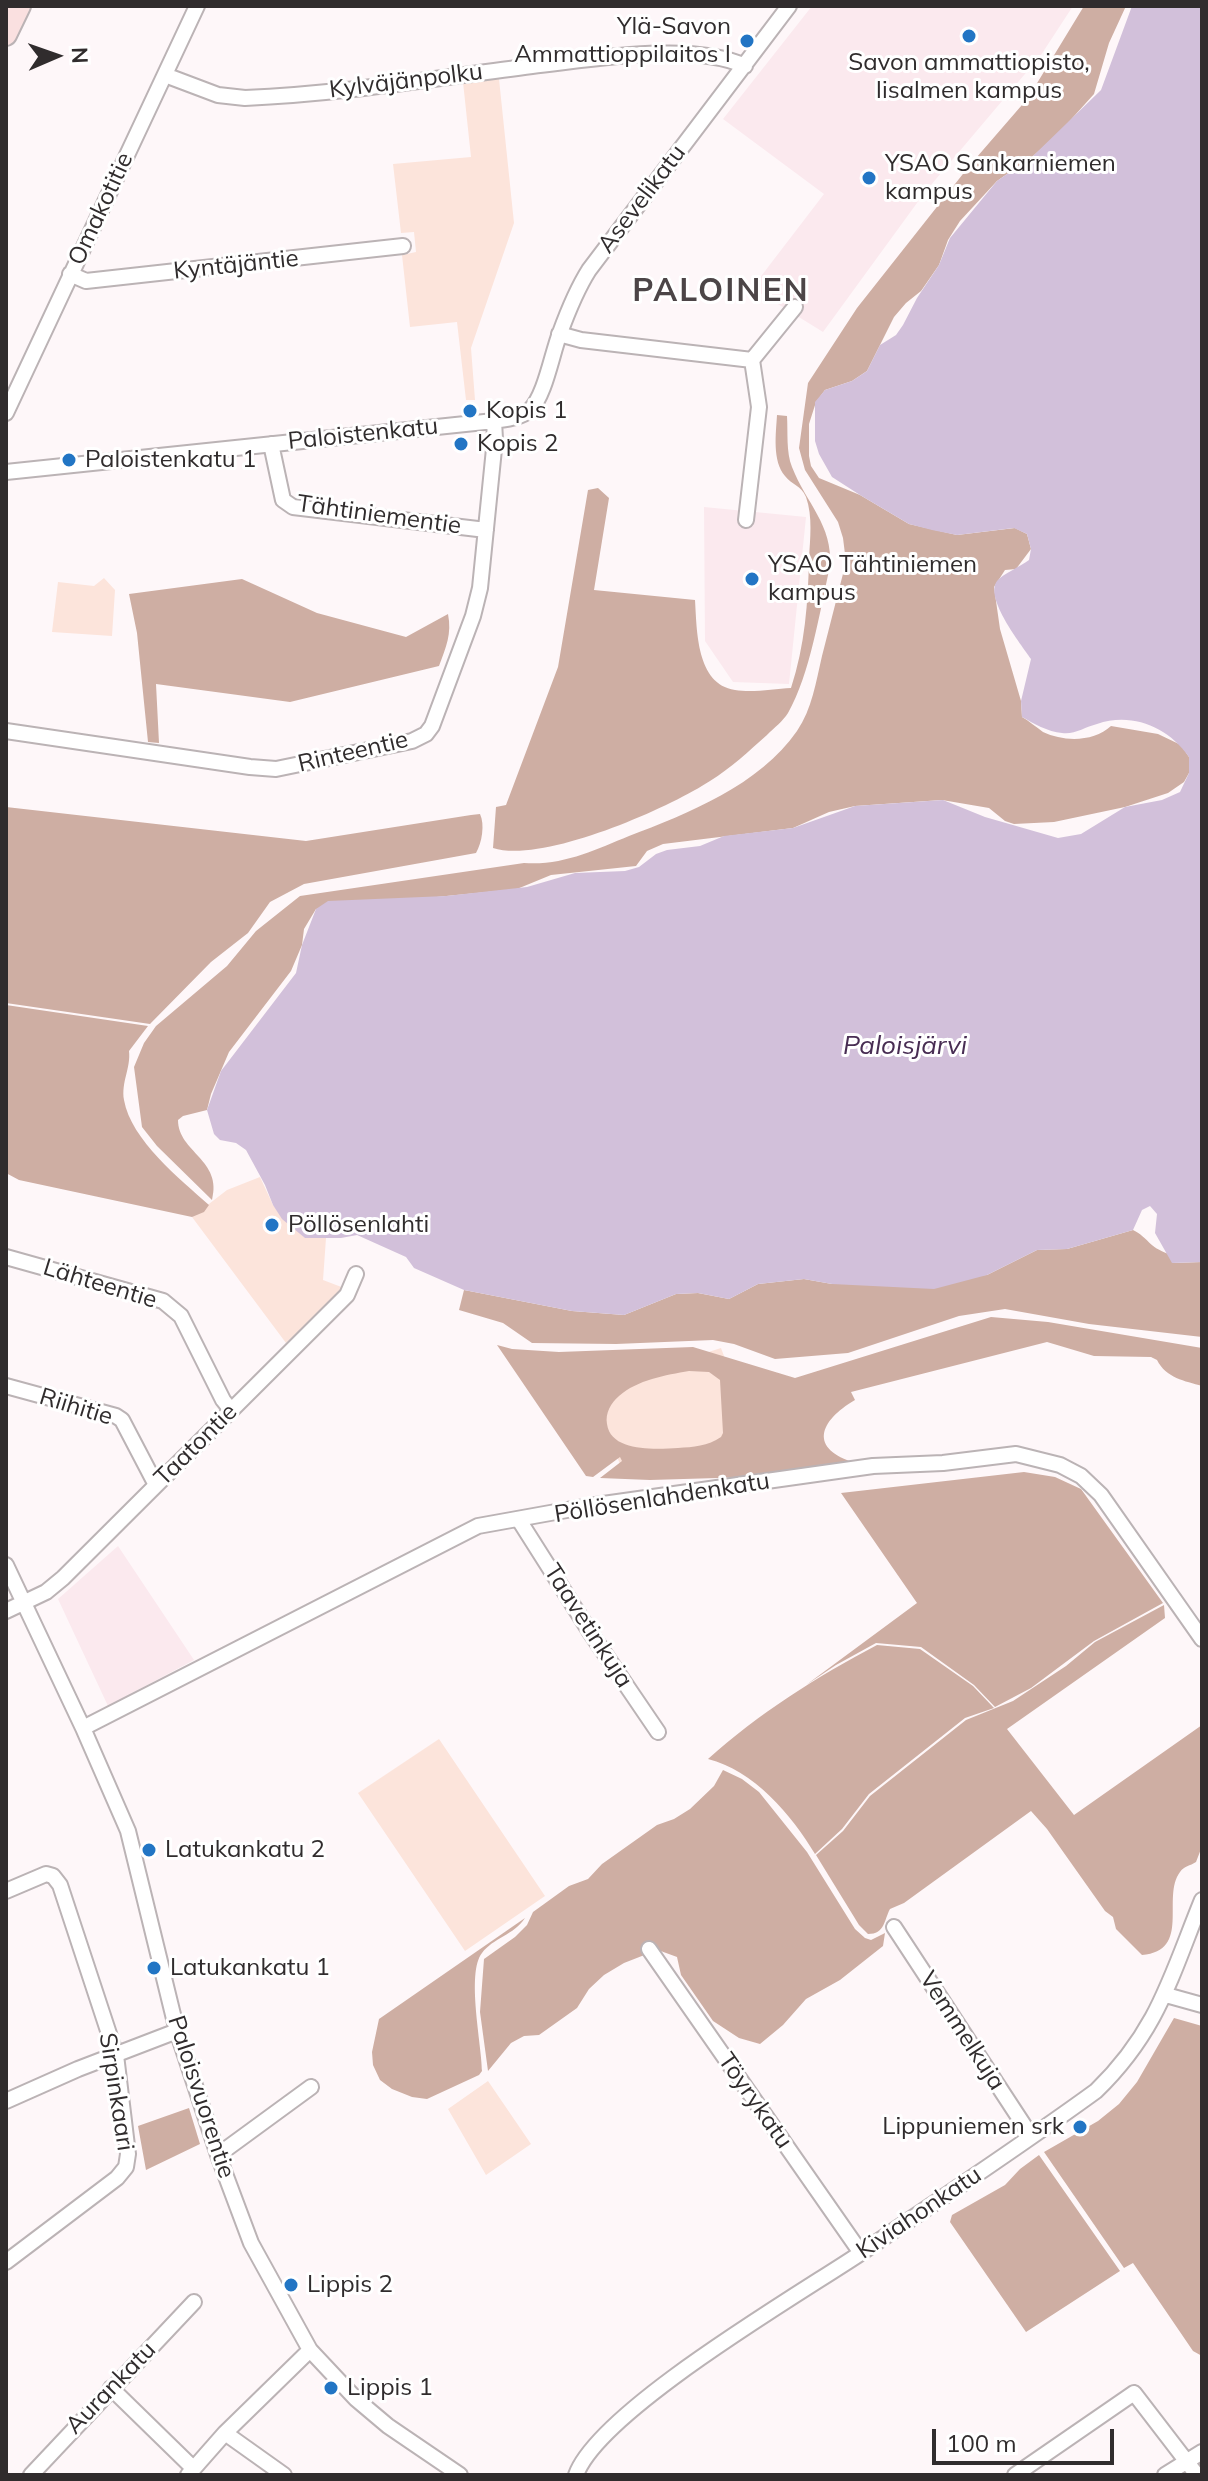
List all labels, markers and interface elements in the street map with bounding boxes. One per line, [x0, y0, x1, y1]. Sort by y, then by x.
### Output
place label: Ylä-Savon Ammattioppilaitos I [514, 13, 731, 69]
north arrow [16, 16, 96, 96]
marker: Savon ammattiopisto, Iisalmen kampus [960, 27, 978, 45]
marker: Ylä-Savon Ammattioppilaitos I [738, 32, 756, 50]
text: N [66, 46, 94, 64]
place label: Savon ammattiopisto, Iisalmen kampus [848, 49, 1090, 105]
street label: Kylväjänpolku [328, 57, 484, 105]
street label: Asevelikatu [592, 139, 692, 259]
street label: Omakotitie [62, 148, 140, 270]
place label: YSAO Sankarniemen kampus [885, 150, 1116, 206]
marker: YSAO Sankarniemen kampus [860, 169, 878, 187]
street label: Kyntäjäntie [172, 244, 300, 286]
district label: PALOINEN [632, 272, 810, 310]
place label: Kopis 1 [486, 397, 567, 425]
marker: Kopis 1 [461, 402, 479, 420]
street label: Paloistenkatu [287, 412, 439, 456]
place label: Kopis 2 [477, 430, 558, 458]
marker: Kopis 2 [452, 435, 470, 453]
place label: Paloistenkatu 1 [85, 446, 256, 474]
marker: Paloistenkatu 1 [60, 451, 78, 469]
street label: Tähtiniementie [295, 489, 463, 541]
place label: YSAO Tähtiniemen kampus [768, 551, 977, 607]
marker: YSAO Tähtiniemen kampus [743, 570, 761, 588]
street label: Rinteentie [295, 725, 411, 779]
water label: Paloisjärvi [843, 1030, 967, 1062]
place label: Pöllösenlahti [288, 1211, 429, 1239]
marker: Pöllösenlahti [263, 1216, 281, 1234]
street label: Lähteentie [40, 1253, 160, 1315]
street label: Riihitie [36, 1382, 116, 1432]
street label: Taatontie [149, 1398, 243, 1492]
street label: Pöllösenlahdenkatu [552, 1467, 772, 1529]
street label: Taavetinkuja [537, 1559, 639, 1693]
place label: Latukankatu 2 [165, 1836, 325, 1864]
marker: Latukankatu 2 [140, 1841, 158, 1859]
place label: Latukankatu 1 [170, 1954, 330, 1982]
marker: Latukankatu 1 [145, 1959, 163, 1977]
street label: Vemmelkuja [913, 1966, 1011, 2096]
street label: Paloisvuorentie [161, 2012, 241, 2182]
street label: Sirpinkaari [92, 2031, 140, 2153]
street label: Töyrykatu [712, 2048, 798, 2154]
place label: Lippuniemen srk [882, 2113, 1064, 2141]
marker: Lippuniemen srk [1071, 2118, 1089, 2136]
street label: Kiviahonkatu [851, 2161, 987, 2265]
place label: Lippis 2 [307, 2271, 393, 2299]
marker: Lippis 2 [282, 2276, 300, 2294]
street label: Aurankatu [60, 2336, 162, 2440]
place label: Lippis 1 [347, 2374, 433, 2402]
marker: Lippis 1 [322, 2379, 340, 2397]
scale bar [936, 2413, 1118, 2463]
text: 100 m [946, 2428, 1017, 2458]

